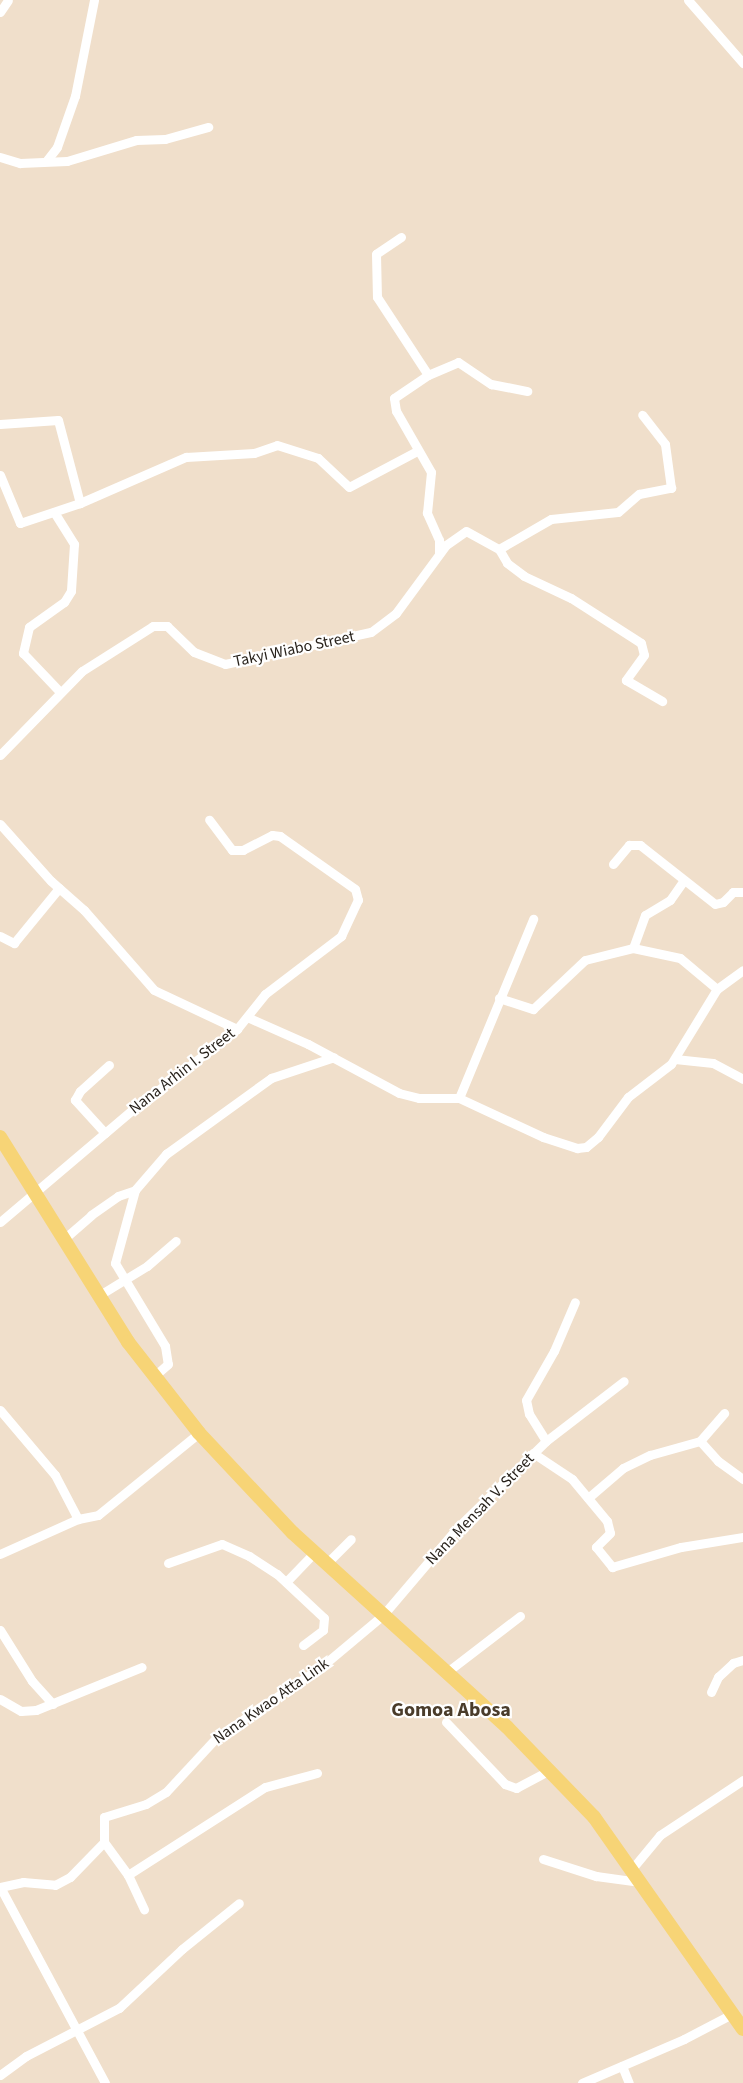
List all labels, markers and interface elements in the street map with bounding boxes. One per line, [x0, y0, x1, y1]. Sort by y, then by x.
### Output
street label: Takyi Wiabo Street [232, 627, 356, 671]
street label: Nana Arhin I. Street [125, 1024, 239, 1118]
street label: Nana Mensah V. Street [422, 1449, 538, 1569]
street label: Nana Kwao Atta Link [209, 1654, 333, 1748]
district label: Gomoa Abosa [391, 1698, 511, 1722]

